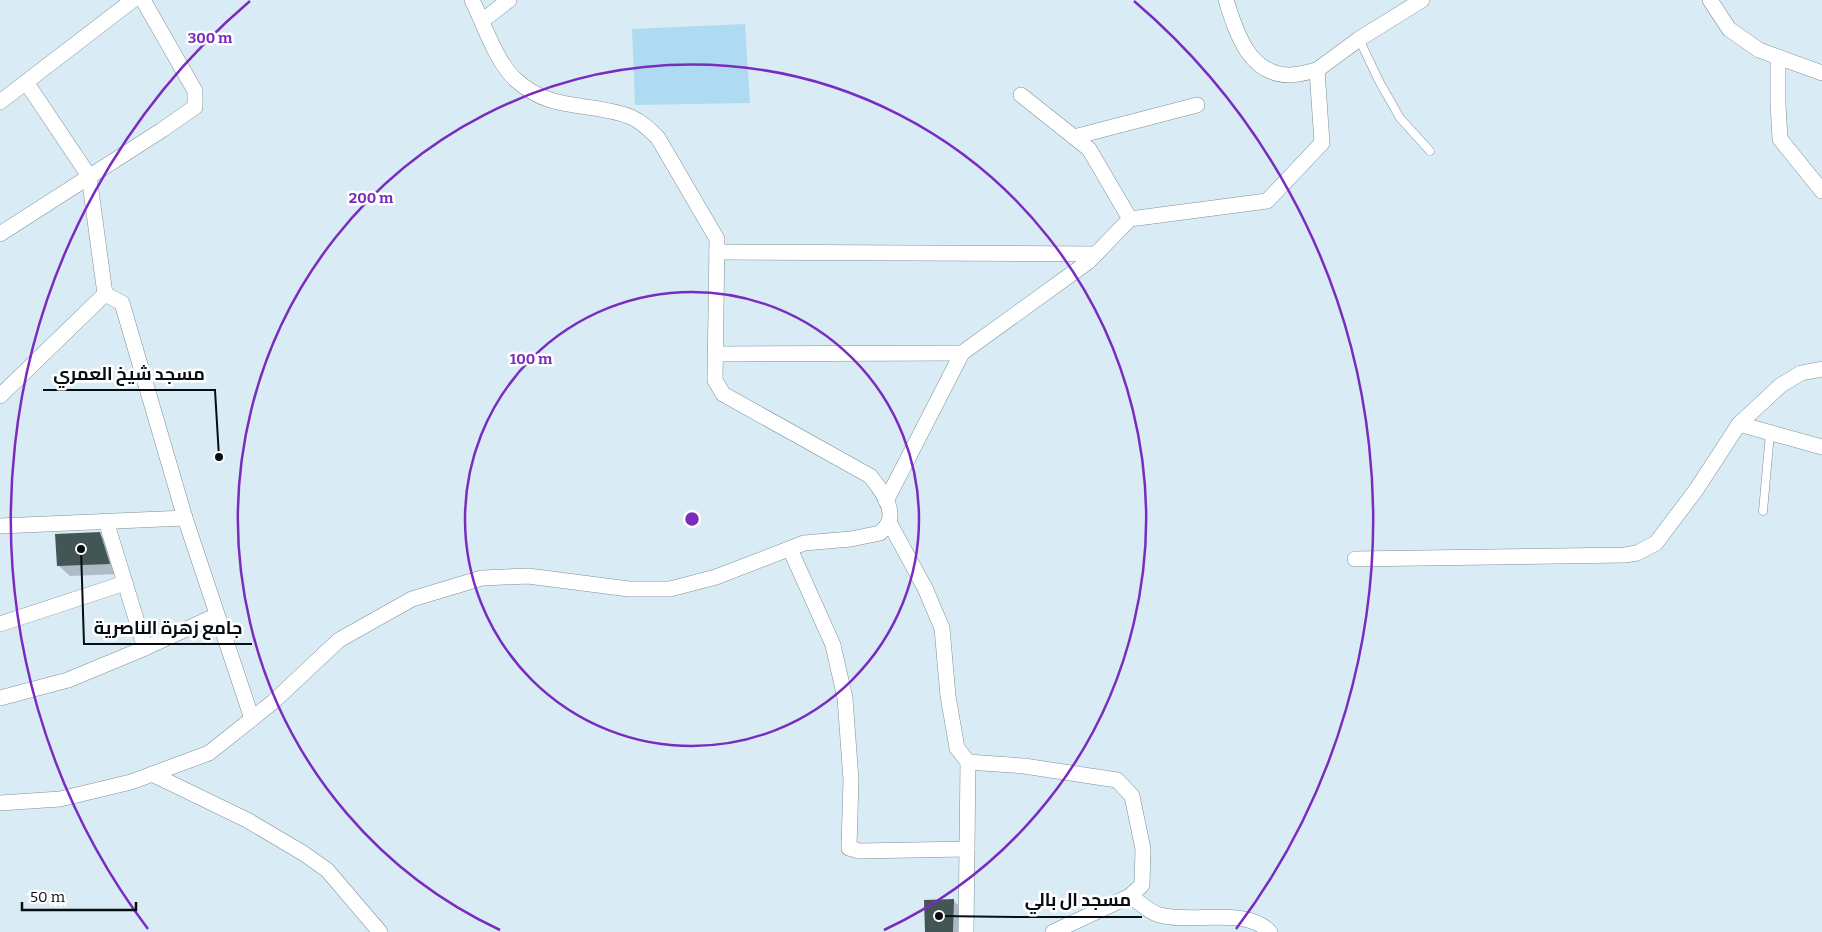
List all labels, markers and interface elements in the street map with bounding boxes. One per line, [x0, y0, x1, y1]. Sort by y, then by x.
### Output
text: 300 m [188, 29, 233, 47]
text: 200 m [349, 189, 394, 207]
text: 100 m [510, 350, 553, 368]
callout: مسجد شيخ العمري [43, 357, 215, 390]
text: مسجد شيخ العمري [53, 363, 205, 388]
centre of rings [683, 510, 701, 528]
callout: جامع زهرة الناصرية [84, 611, 252, 644]
text: جامع زهرة الناصرية [94, 617, 242, 640]
scale bar [22, 880, 136, 912]
callout: مسجد ال بالي [1015, 884, 1142, 917]
text: 50 m [30, 888, 66, 906]
text: مسجد ال بالي [1025, 889, 1131, 915]

